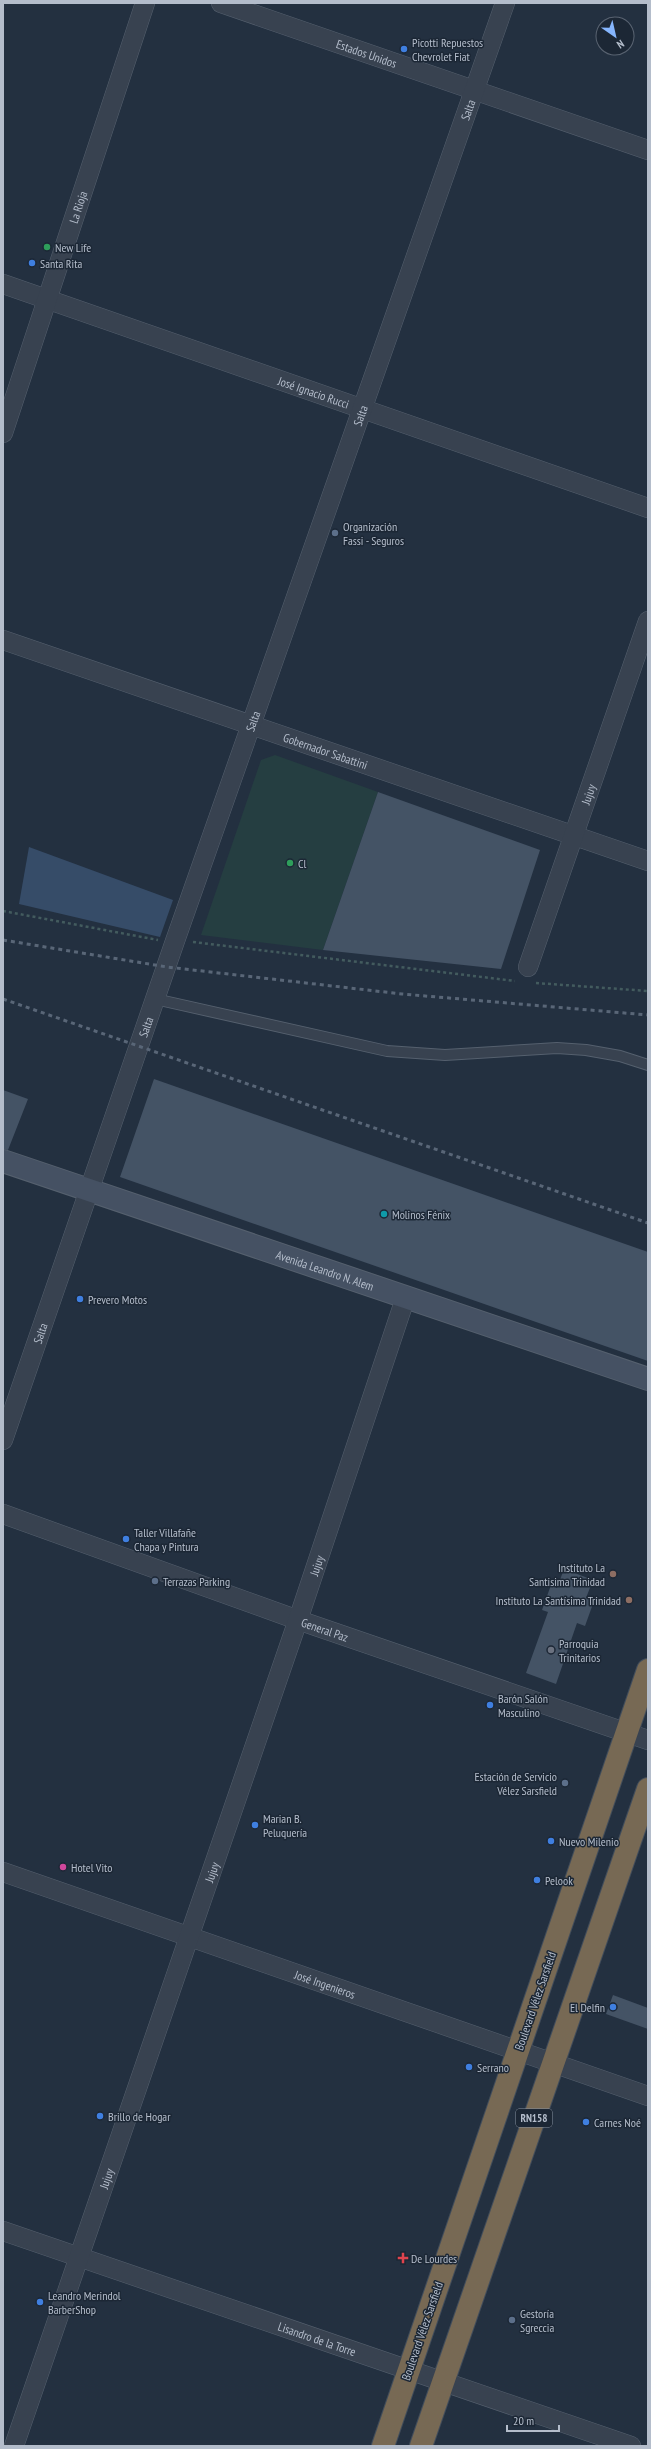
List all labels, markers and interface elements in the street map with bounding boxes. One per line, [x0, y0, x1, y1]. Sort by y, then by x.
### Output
north arrow [595, 16, 635, 56]
place label: Picotti Repuestos Chevrolet Fiat [412, 35, 483, 64]
street label: Estados Unidos [334, 36, 399, 70]
text: N [614, 37, 627, 52]
marker: Picotti Repuestos Chevrolet Fiat [399, 44, 409, 54]
street label: Salta [457, 97, 478, 122]
street label: La Rioja [65, 189, 90, 225]
place label: New Life [55, 240, 91, 255]
marker: New Life [42, 242, 52, 252]
place label: Santa Rita [40, 256, 83, 271]
marker: Santa Rita [27, 258, 37, 268]
street label: José Ignacio Rucci [275, 372, 351, 411]
street label: Salta [349, 403, 371, 428]
place label: Organización Fassi - Seguros [343, 519, 404, 548]
marker: Organización Fassi - Seguros [330, 528, 340, 538]
street label: Salta [242, 709, 263, 733]
street label: Gobernador Sabattini [282, 729, 370, 772]
street label: Jujuy [577, 782, 599, 807]
place label: Cl [298, 856, 306, 871]
marker: Cl [285, 858, 295, 868]
street label: Salta [135, 1014, 156, 1039]
place label: Molinos Fénix [392, 1207, 450, 1222]
marker: Molinos Fénix [379, 1209, 389, 1219]
street label: Avenida Leandro N. Alem [274, 1246, 376, 1293]
place label: Prevero Motos [88, 1292, 147, 1307]
marker: Prevero Motos [75, 1294, 85, 1304]
street label: Salta [29, 1321, 50, 1345]
place label: Taller Villafañe Chapa y Pintura [134, 1525, 199, 1554]
marker: Taller Villafañe Chapa y Pintura [121, 1534, 131, 1544]
street label: Jujuy [306, 1553, 327, 1578]
place label: Instituto La Santisima Trinidad [529, 1560, 605, 1589]
marker: Instituto La Santisima Trinidad [608, 1569, 618, 1579]
place label: Terrazas Parking [163, 1574, 230, 1589]
marker: Terrazas Parking [150, 1576, 160, 1586]
place label: Instituto La Santísima Trinidad [495, 1593, 621, 1608]
marker: Instituto La Santísima Trinidad [624, 1595, 634, 1605]
street label: General Paz [299, 1614, 351, 1644]
place label: Parroquia Trinitarios [559, 1636, 600, 1665]
marker: Parroquia Trinitarios [546, 1645, 556, 1655]
place label: Barón Salón Masculino [498, 1691, 548, 1720]
marker: Barón Salón Masculino [485, 1700, 495, 1710]
place label: Estación de Servicio Vélez Sarsfield [474, 1769, 557, 1798]
marker: Estación de Servicio Vélez Sarsfield [560, 1778, 570, 1788]
place label: Marian B. Peluquería [263, 1811, 307, 1840]
marker: Marian B. Peluquería [250, 1820, 260, 1830]
place label: Nuevo Milenio [559, 1834, 619, 1849]
marker: Nuevo Milenio [546, 1836, 556, 1846]
street label: Jujuy [201, 1859, 222, 1885]
place label: Hotel Vito [71, 1860, 112, 1875]
marker: Hotel Vito [58, 1862, 68, 1872]
place label: Pelook [545, 1873, 573, 1888]
marker: Pelook [532, 1875, 542, 1885]
street label: Boulevard Vélez Sarsfield [511, 1950, 559, 2052]
street label: José Ingenieros [292, 1966, 357, 2001]
place label: El Delfin [570, 2000, 605, 2015]
marker: El Delfin [608, 2002, 618, 2012]
place label: Serrano [477, 2060, 509, 2075]
marker: Serrano [464, 2062, 474, 2072]
place label: Brillo de Hogar [108, 2109, 171, 2124]
road number: RN158 [516, 2109, 552, 2127]
marker: Brillo de Hogar [95, 2111, 105, 2121]
place label: Carnes Noé [594, 2115, 641, 2130]
marker: Carnes Noé [581, 2117, 591, 2127]
street label: Jujuy [95, 2166, 117, 2191]
place label: De Lourdes [411, 2251, 457, 2266]
marker: De Lourdes [398, 2253, 408, 2263]
street label: Boulevard Vélez Sarsfield [398, 2280, 446, 2382]
place label: Leandro Merindol BarberShop [48, 2288, 121, 2317]
marker: Leandro Merindol BarberShop [35, 2297, 45, 2307]
place label: Gestoría Sgreccia [520, 2306, 554, 2335]
marker: Gestoría Sgreccia [507, 2315, 517, 2325]
street label: Lisandro de la Torre [276, 2318, 358, 2359]
scale bar [507, 2407, 559, 2433]
text: 20 m [513, 2413, 534, 2428]

